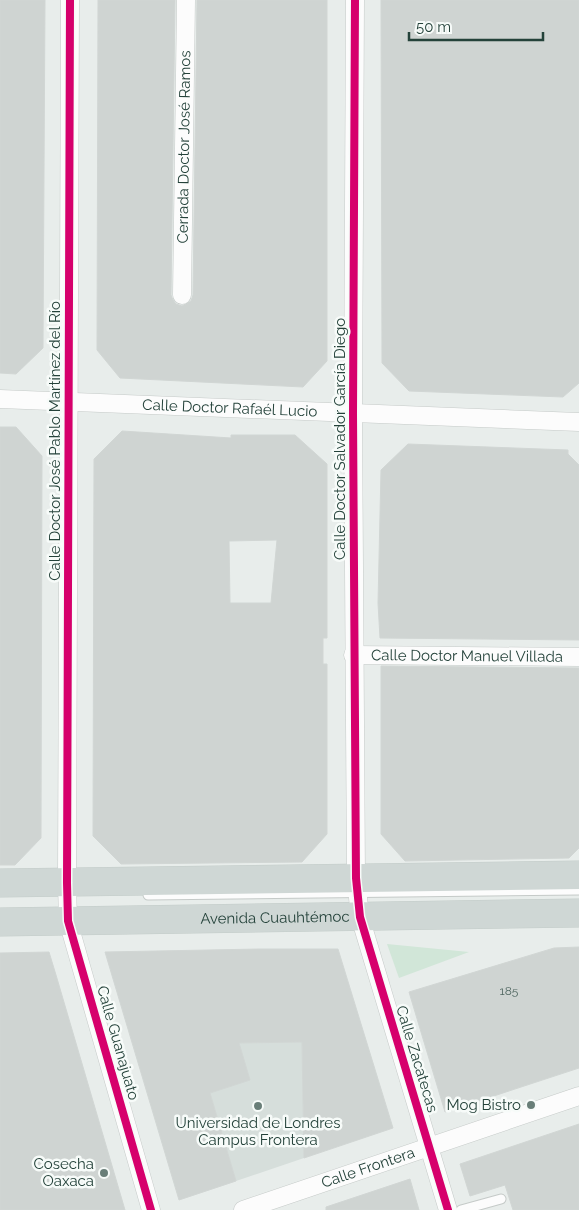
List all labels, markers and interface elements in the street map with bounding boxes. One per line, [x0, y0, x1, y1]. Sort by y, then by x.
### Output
scale bar [409, 10, 543, 42]
text: 50 m [416, 18, 451, 36]
street label: Cerrada Doctor José Ramos [174, 50, 194, 244]
street label: Calle Doctor José Pablo Martínez del Río [46, 301, 64, 581]
street label: Calle Doctor Salvador García Diego [331, 318, 349, 560]
street label: Calle Doctor Rafaél Lucio [142, 396, 318, 421]
street label: Calle Doctor Manuel Villada [371, 646, 563, 666]
street label: Avenida Cuauhtémoc [200, 908, 350, 928]
street label: Calle Guanajuato [93, 984, 143, 1102]
house number: 185 [500, 984, 519, 998]
street label: Calle Zacatecas [392, 1003, 442, 1115]
place label: Mog Bistro [446, 1096, 521, 1114]
marker: Mog Bistro [525, 1099, 537, 1111]
marker: Universidad de Londres Campus Frontera [252, 1100, 264, 1112]
place label: Universidad de Londres Campus Frontera [176, 1114, 340, 1149]
street label: Calle Frontera [319, 1143, 417, 1192]
place label: Cosecha Oaxaca [34, 1155, 94, 1190]
marker: Cosecha Oaxaca [98, 1167, 110, 1179]

